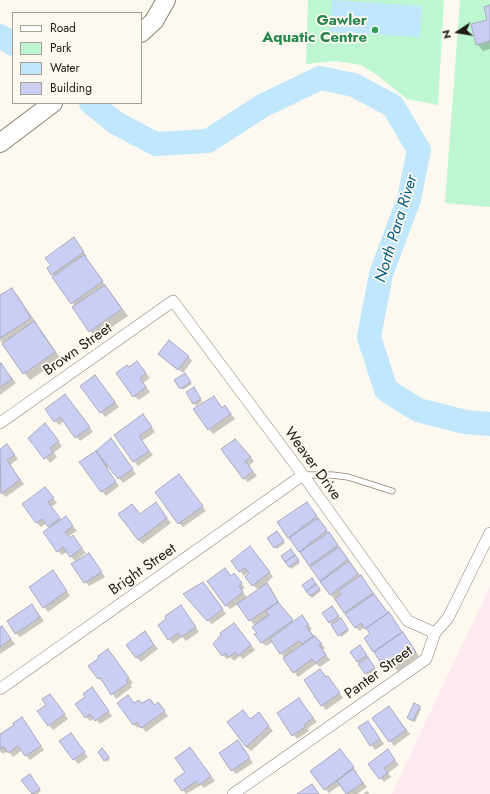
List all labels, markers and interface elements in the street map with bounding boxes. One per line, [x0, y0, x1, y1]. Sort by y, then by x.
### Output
legend [12, 12, 142, 104]
place label: Gawler Aquatic Centre [262, 12, 367, 47]
north arrow [438, 12, 478, 52]
text: Road [50, 19, 76, 37]
marker: Gawler Aquatic Centre [370, 25, 380, 35]
text: N [438, 29, 455, 40]
text: Park [50, 39, 71, 57]
text: Water [50, 59, 80, 77]
text: Building [50, 79, 92, 97]
water label: North Para River [372, 173, 422, 285]
street label: Brown Street [40, 320, 116, 380]
street label: Weaver Drive [280, 424, 344, 504]
street label: Bright Street [106, 540, 180, 600]
street label: Panter Street [342, 642, 416, 704]

